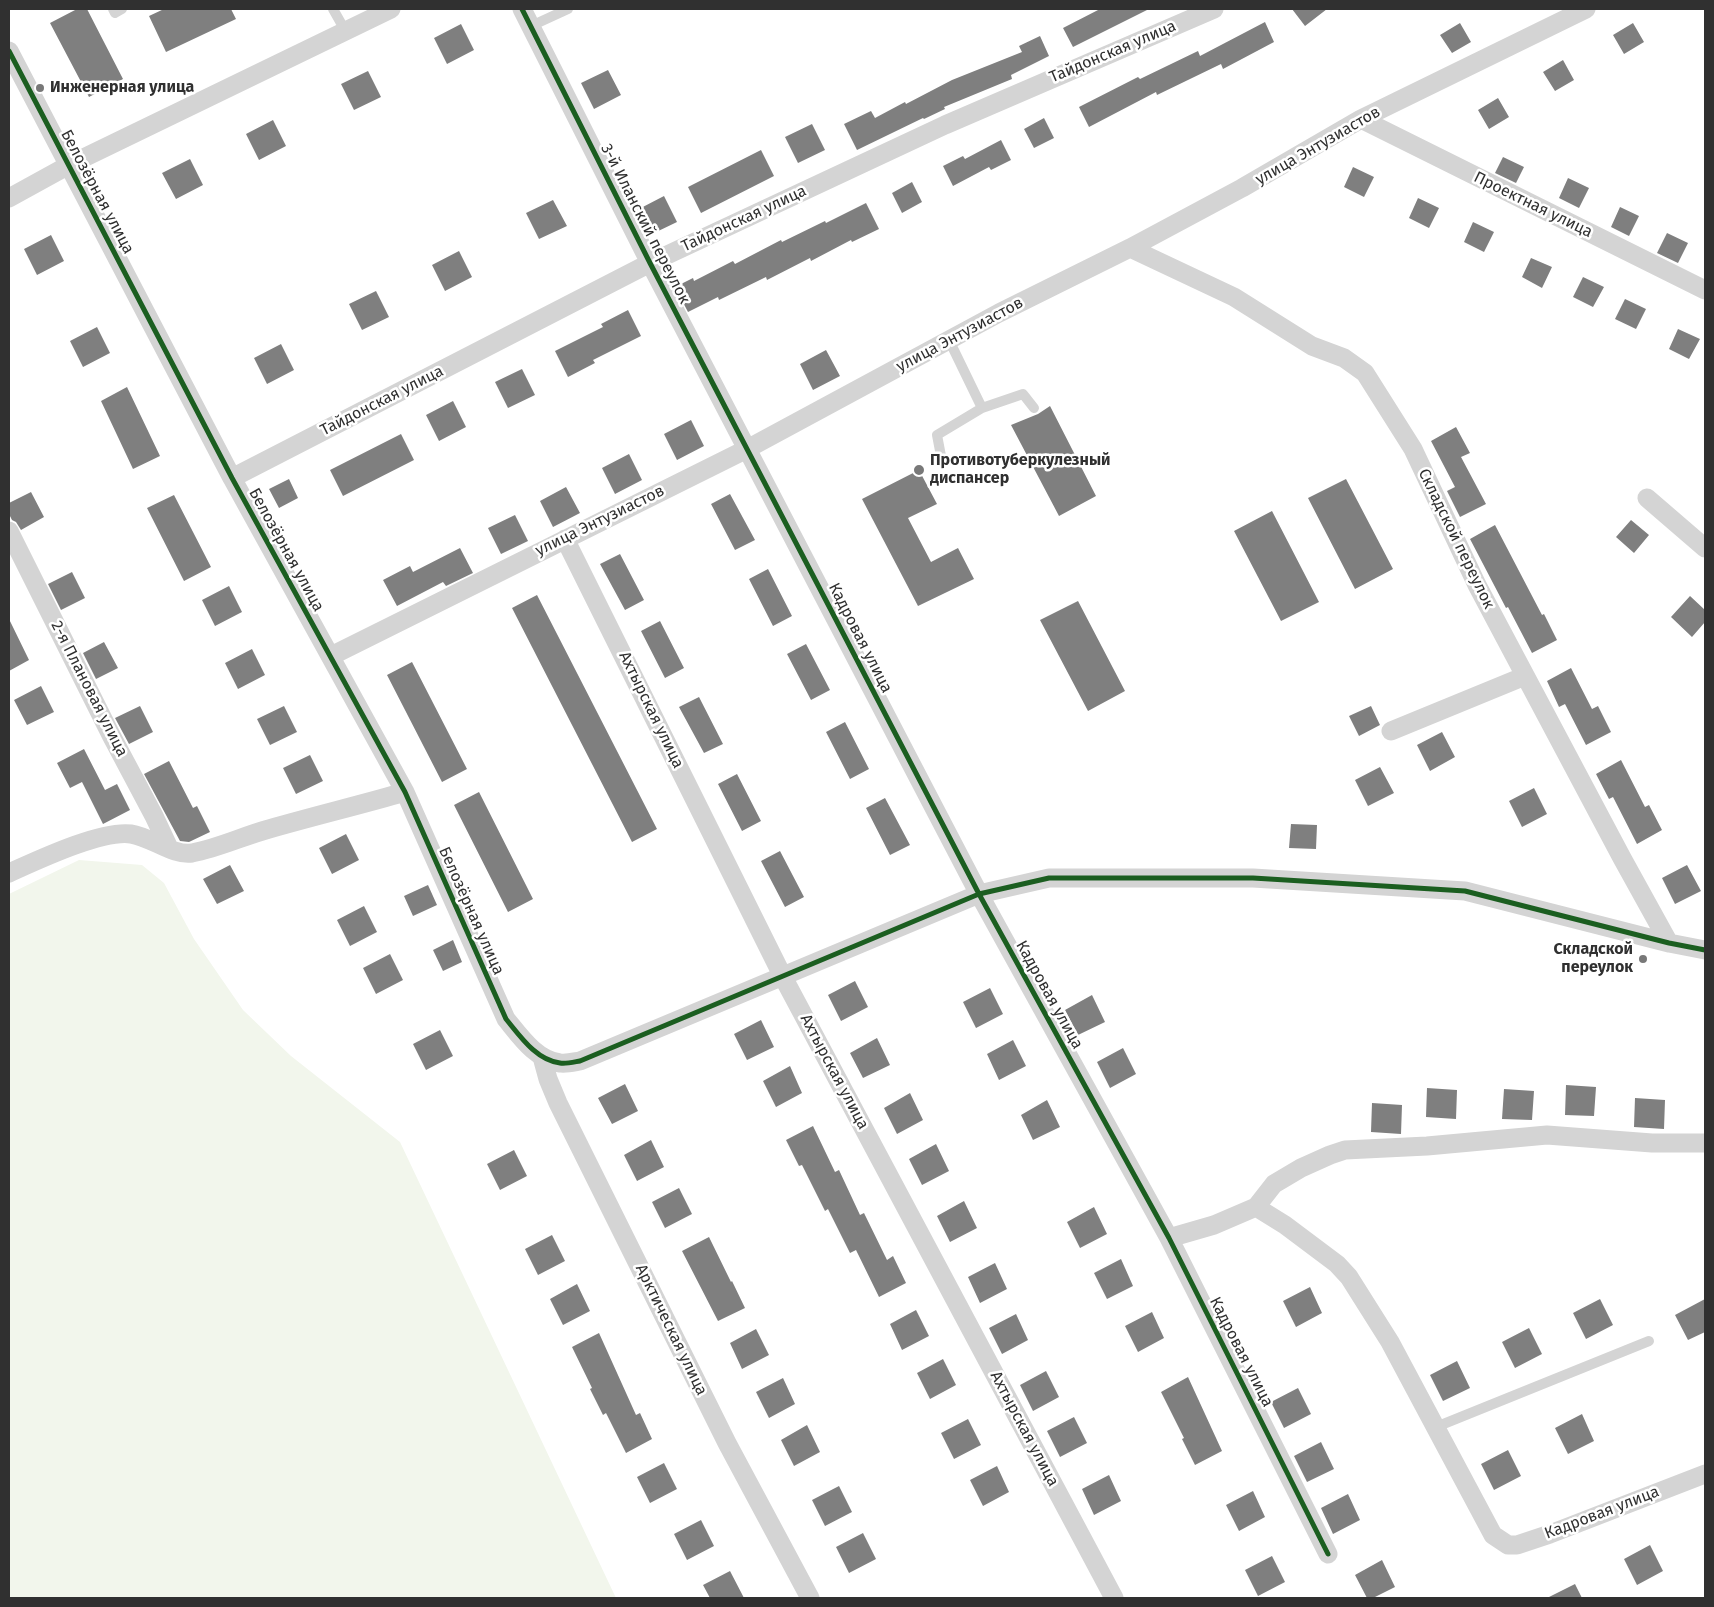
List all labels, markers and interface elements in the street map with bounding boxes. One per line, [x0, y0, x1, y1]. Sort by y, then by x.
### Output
street label: Тайдонская улица [1047, 17, 1179, 87]
place label: Инженерная улица [50, 78, 194, 98]
marker: Инженерная улица [34, 82, 46, 94]
street label: улица Энтузиастов [1252, 102, 1384, 190]
street label: Белозёрная улица [56, 127, 138, 257]
street label: 3-й Иланский переулок [596, 141, 694, 307]
street label: Проектная улица [1470, 168, 1596, 242]
street label: Тайдонская улица [679, 182, 809, 256]
street label: улица Энтузиастов [893, 293, 1027, 377]
street label: Тайдонская улица [317, 362, 447, 440]
place label: Противотуберкулезный диспансер [930, 451, 1111, 489]
marker: Противотуберкулезный диспансер [912, 463, 926, 477]
street label: Складской переулок [1414, 466, 1498, 612]
street label: улица Энтузиастов [532, 481, 668, 561]
street label: Белозёрная улица [244, 485, 328, 615]
street label: Кадровая улица [824, 580, 896, 696]
street label: 2-я Плановая улица [46, 618, 132, 760]
street label: Ахтырская улица [614, 649, 688, 771]
street label: Белозёрная улица [434, 844, 508, 978]
street label: Кадровая улица [1011, 937, 1087, 1053]
place label: Складской переулок [1553, 940, 1633, 978]
marker: Складской переулок [1637, 953, 1649, 965]
street label: Ахтырская улица [796, 1011, 872, 1133]
street label: Арктическая улица [631, 1261, 711, 1399]
street label: Кадровая улица [1205, 1294, 1277, 1410]
street label: Ахтырская улица [986, 1368, 1062, 1490]
street label: Кадровая улица [1542, 1482, 1662, 1544]

